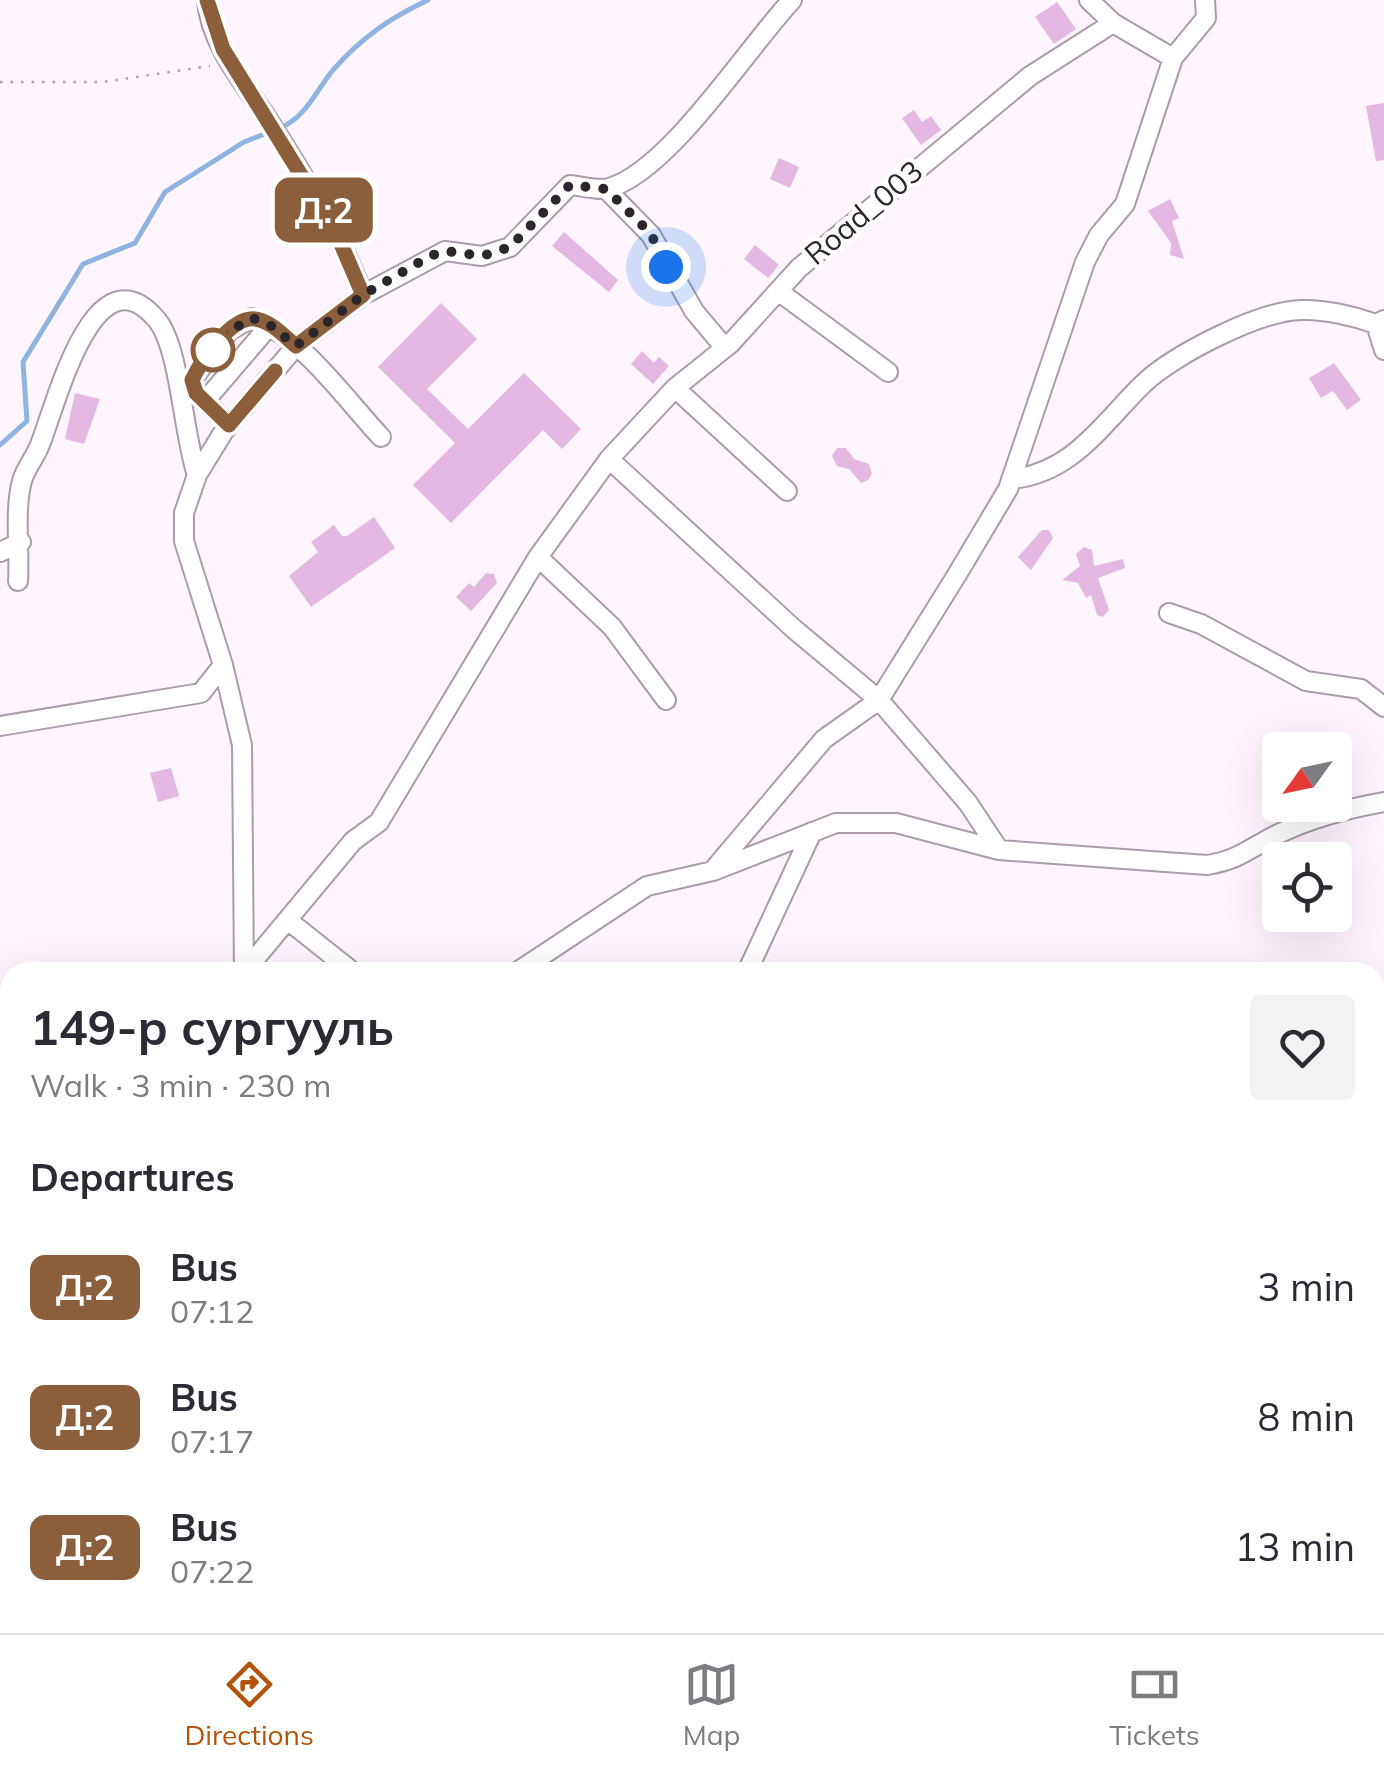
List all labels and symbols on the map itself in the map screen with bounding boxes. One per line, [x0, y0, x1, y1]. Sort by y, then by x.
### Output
street label: Road_003 [796, 152, 930, 273]
line badge: Д:2 [266, 178, 382, 242]
your location [641, 242, 691, 292]
unlabelled marker [192, 329, 234, 371]
north arrow [1262, 732, 1352, 822]

